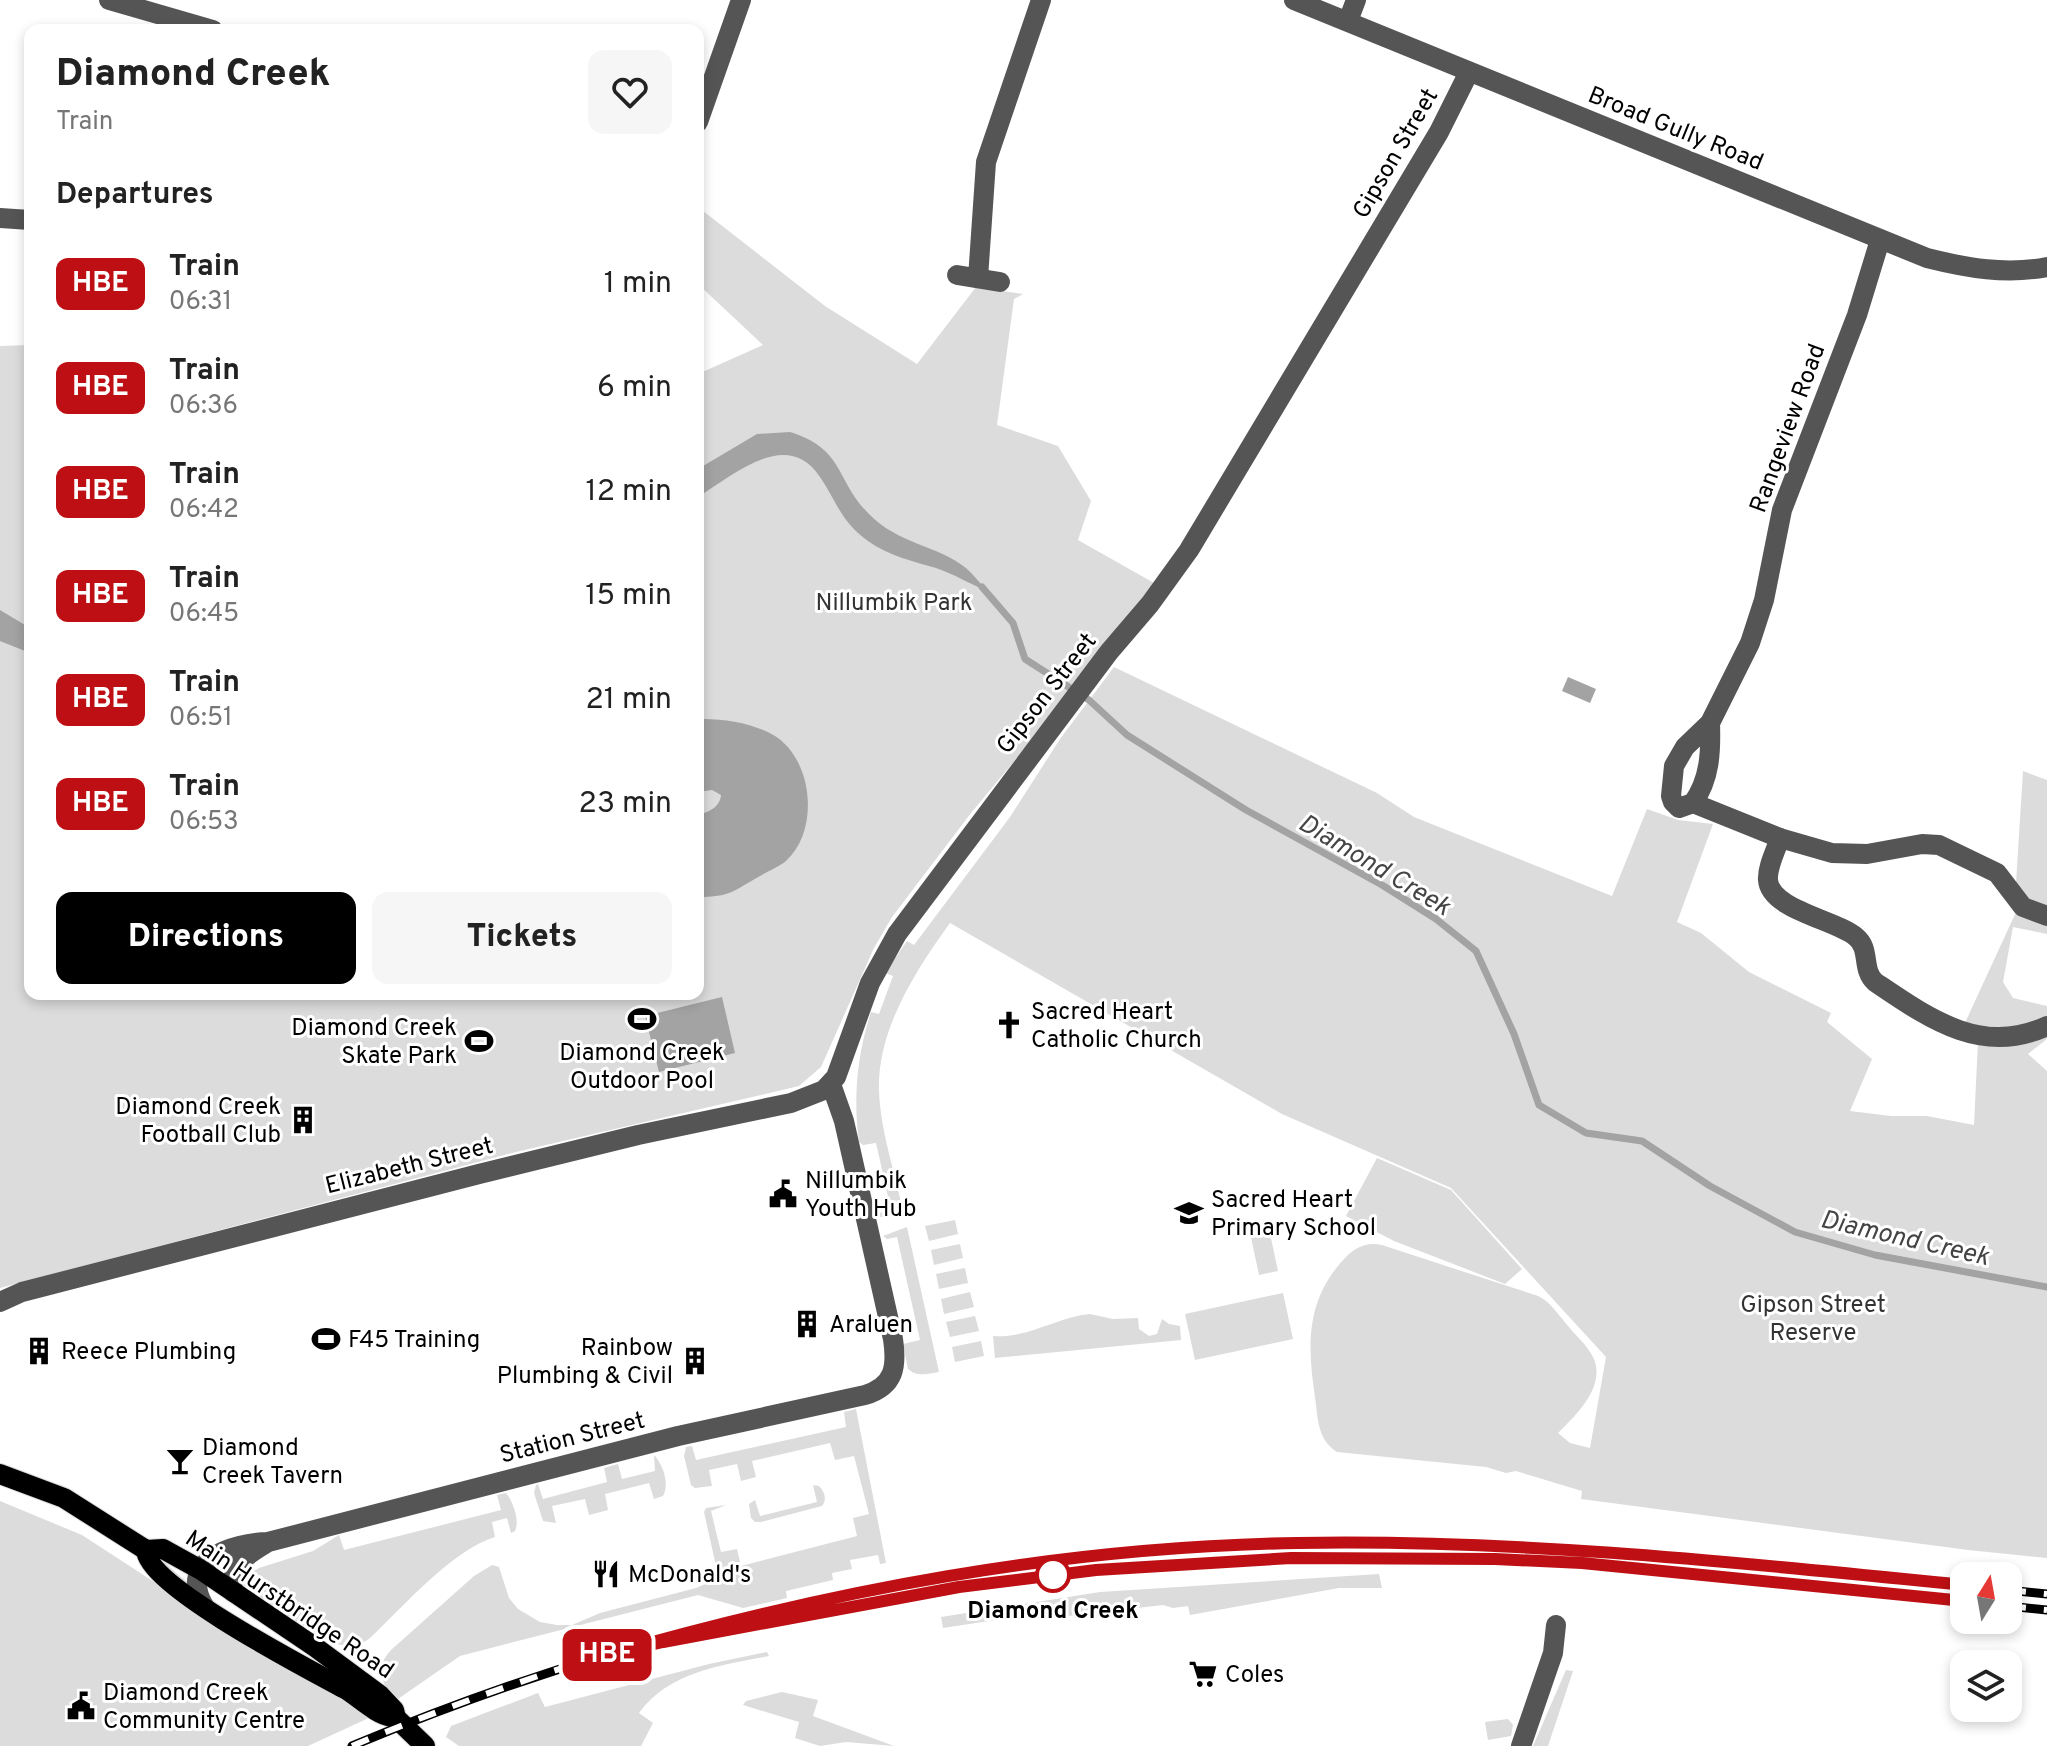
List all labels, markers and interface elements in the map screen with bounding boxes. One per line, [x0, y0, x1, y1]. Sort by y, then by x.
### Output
button: heart [588, 50, 672, 134]
text: Diamond Creek [56, 51, 330, 100]
street label: Broad Gully Road [1583, 81, 1767, 179]
street label: Gipson Street [1347, 84, 1446, 224]
text: Train [56, 106, 113, 139]
text: Departures [56, 177, 214, 214]
text: Train [169, 249, 240, 286]
text: HBE [72, 266, 129, 302]
text: 1 min [604, 266, 672, 303]
text: 06:31 [169, 286, 232, 319]
street label: Rangeview Road [1744, 340, 1833, 517]
text: Train [169, 353, 240, 390]
text: HBE [72, 370, 129, 406]
text: 6 min [597, 370, 672, 407]
text: 06:36 [169, 390, 238, 423]
text: Train [169, 457, 240, 494]
text: HBE [72, 474, 129, 510]
text: 12 min [585, 474, 672, 511]
text: 06:42 [169, 494, 239, 527]
text: Train [169, 561, 240, 598]
text: HBE [72, 578, 129, 614]
text: 15 min [585, 578, 672, 615]
park label: Nillumbik Park [815, 589, 973, 619]
text: 06:45 [169, 598, 239, 631]
street label: Gipson Street [991, 628, 1104, 761]
text: Train [169, 665, 240, 702]
text: HBE [72, 682, 129, 718]
text: 21 min [585, 682, 672, 719]
text: 06:51 [169, 702, 233, 735]
text: Train [169, 769, 240, 806]
text: HBE [72, 786, 129, 822]
text: 23 min [579, 786, 672, 823]
text: 06:53 [169, 806, 239, 839]
water label: Diamond Creek [1292, 808, 1457, 925]
button: Directions [56, 892, 356, 984]
button: Tickets [372, 892, 672, 984]
place label: Sacred Heart Catholic Church [1031, 998, 1202, 1056]
sports icon: Diamond Creek Outdoor Pool [627, 1004, 657, 1034]
church icon: Sacred Heart Catholic Church [994, 1010, 1024, 1040]
place label: Diamond Creek Skate Park [291, 1014, 457, 1072]
sports icon: Diamond Creek Skate Park [464, 1026, 494, 1056]
place label: Diamond Creek Outdoor Pool [559, 1039, 725, 1097]
place label: Diamond Creek Football Club [115, 1093, 281, 1151]
building icon: Diamond Creek Football Club [288, 1105, 318, 1135]
street label: Elizabeth Street [322, 1132, 496, 1202]
place label: Nillumbik Youth Hub [805, 1167, 917, 1225]
public building icon: Nillumbik Youth Hub [768, 1179, 798, 1209]
place label: Sacred Heart Primary School [1211, 1186, 1376, 1244]
school or university icon: Sacred Heart Primary School [1174, 1198, 1204, 1228]
water label: Diamond Creek [1817, 1204, 1993, 1275]
park label: Gipson Street Reserve [1740, 1291, 1886, 1349]
building icon: Araluen [792, 1309, 822, 1339]
place label: Araluen [829, 1311, 913, 1341]
sports icon: F45 Training [311, 1324, 341, 1354]
place label: F45 Training [348, 1326, 480, 1356]
place label: Rainbow Plumbing & Civil [497, 1334, 673, 1392]
building icon: Reece Plumbing [24, 1336, 54, 1366]
place label: Reece Plumbing [61, 1338, 236, 1368]
building icon: Rainbow Plumbing & Civil [680, 1346, 710, 1376]
street label: Station Street [497, 1406, 648, 1471]
place label: Diamond Creek Tavern [202, 1434, 343, 1492]
bar icon: Diamond Creek Tavern [165, 1446, 195, 1476]
street label: Main Hurstbridge Road [179, 1525, 399, 1687]
marker: Diamond Creek [1036, 1558, 1070, 1592]
restaurant icon: McDonald's [591, 1559, 621, 1589]
place label: McDonald's [628, 1561, 751, 1591]
north arrow [1950, 1562, 2022, 1634]
map controls [1950, 1562, 2022, 1722]
place label: Diamond Creek [967, 1597, 1139, 1627]
line badge: HBE [561, 1629, 653, 1681]
text: HBE [579, 1637, 635, 1673]
button: layers [1950, 1650, 2022, 1722]
supermarket icon: Coles [1188, 1659, 1218, 1689]
place label: Coles [1225, 1661, 1284, 1691]
place label: Diamond Creek Community Centre [103, 1679, 305, 1737]
public building icon: Diamond Creek Community Centre [66, 1691, 96, 1721]

